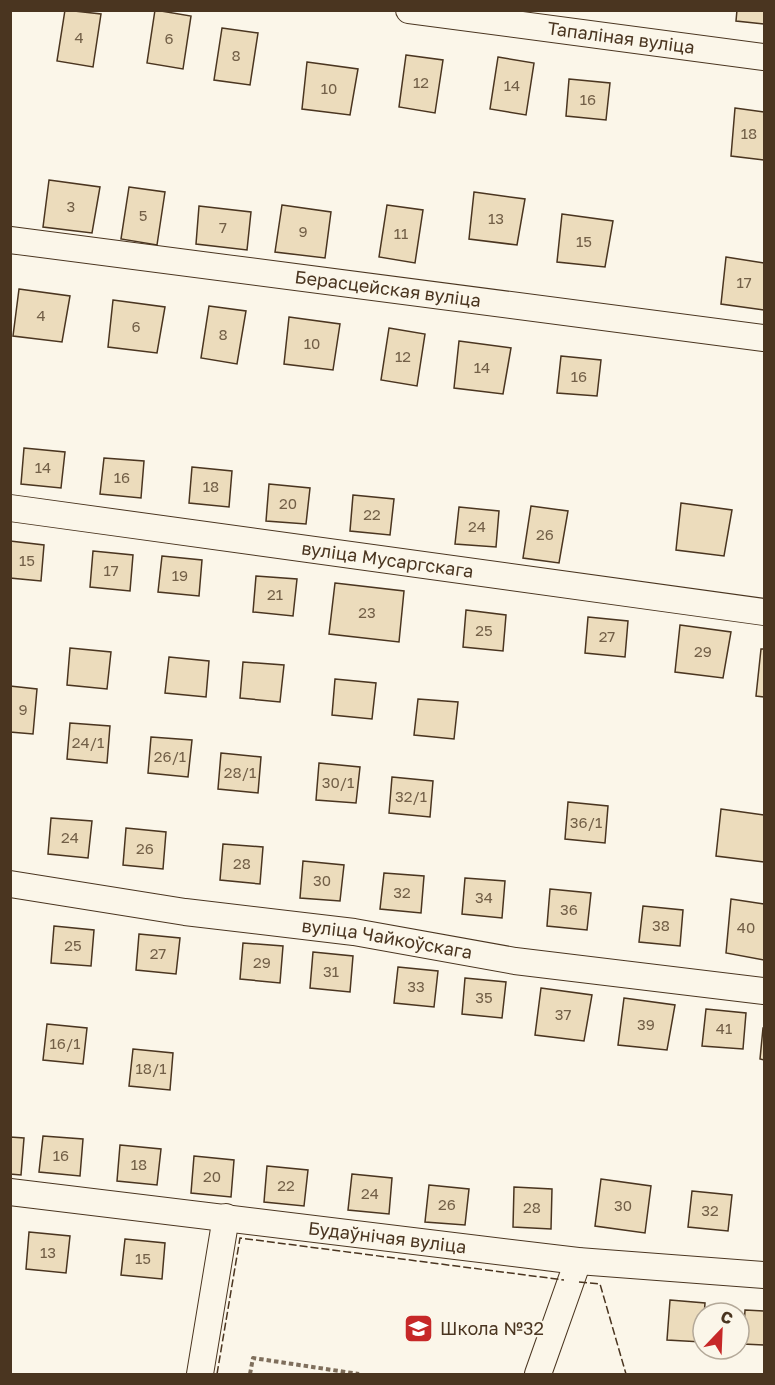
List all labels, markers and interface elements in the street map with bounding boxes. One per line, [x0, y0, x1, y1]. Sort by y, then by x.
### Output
street label: Тапаліная вуліца [546, 16, 696, 58]
house number: 4 [74, 28, 84, 46]
house number: 6 [164, 29, 174, 47]
house number: 8 [231, 46, 241, 64]
house number: 12 [413, 73, 429, 91]
house number: 14 [504, 76, 520, 94]
house number: 10 [321, 79, 337, 97]
house number: 16 [580, 90, 596, 108]
house number: 18 [741, 124, 757, 142]
house number: 3 [67, 197, 75, 215]
house number: 5 [139, 206, 147, 224]
house number: 13 [488, 209, 504, 227]
house number: 7 [219, 218, 227, 236]
house number: 9 [298, 222, 308, 240]
house number: 11 [394, 224, 408, 242]
house number: 15 [576, 232, 592, 250]
street label: Берасцейская вуліца [294, 265, 482, 311]
house number: 17 [736, 273, 752, 291]
house number: 4 [36, 306, 46, 324]
house number: 6 [131, 317, 141, 335]
house number: 8 [218, 325, 228, 343]
house number: 10 [304, 334, 320, 352]
house number: 12 [395, 347, 411, 365]
house number: 14 [474, 358, 490, 376]
house number: 16 [571, 367, 587, 385]
house number: 14 [35, 458, 51, 476]
house number: 16 [114, 468, 130, 486]
house number: 18 [203, 477, 219, 495]
house number: 20 [279, 494, 297, 512]
house number: 22 [363, 505, 381, 523]
house number: 24 [468, 517, 486, 535]
house number: 26 [536, 525, 554, 543]
street label: вуліца Мусаргскага [300, 536, 475, 582]
house number: 15 [19, 551, 35, 569]
house number: 17 [103, 561, 119, 579]
house number: 19 [172, 566, 188, 584]
house number: 21 [267, 585, 283, 603]
house number: 23 [358, 603, 376, 621]
house number: 25 [475, 621, 493, 639]
house number: 27 [599, 627, 615, 645]
house number: 29 [694, 642, 712, 660]
house number: 9 [18, 700, 28, 718]
house number: 24/1 [72, 733, 104, 751]
house number: 26/1 [154, 747, 186, 765]
house number: 28/1 [224, 763, 256, 781]
house number: 30/1 [322, 773, 354, 791]
house number: 32/1 [395, 787, 427, 805]
house number: 36/1 [570, 813, 602, 831]
house number: 24 [61, 828, 79, 846]
house number: 26 [136, 839, 154, 857]
house number: 28 [233, 854, 251, 872]
house number: 30 [313, 871, 331, 889]
house number: 32 [393, 883, 411, 901]
house number: 34 [475, 888, 493, 906]
house number: 36 [560, 900, 578, 918]
street label: вуліца Чайкоўскага [300, 914, 474, 963]
house number: 38 [652, 916, 670, 934]
house number: 40 [737, 918, 755, 936]
house number: 25 [64, 936, 82, 954]
house number: 27 [150, 944, 166, 962]
house number: 29 [253, 953, 271, 971]
house number: 31 [323, 962, 339, 980]
house number: 33 [407, 977, 425, 995]
house number: 35 [475, 988, 493, 1006]
house number: 37 [555, 1005, 571, 1023]
house number: 39 [637, 1015, 655, 1033]
house number: 41 [716, 1019, 732, 1037]
house number: 16/1 [50, 1034, 80, 1052]
house number: 18/1 [136, 1059, 166, 1077]
house number: 16 [53, 1146, 69, 1164]
house number: 18 [131, 1155, 147, 1173]
house number: 20 [203, 1167, 221, 1185]
house number: 22 [277, 1176, 295, 1194]
house number: 24 [361, 1184, 379, 1202]
house number: 26 [438, 1195, 456, 1213]
house number: 30 [614, 1196, 632, 1214]
house number: 28 [523, 1198, 541, 1216]
house number: 32 [701, 1201, 719, 1219]
street label: Будаўнічая вуліца [307, 1216, 468, 1257]
house number: 13 [40, 1243, 56, 1261]
house number: 15 [135, 1249, 151, 1267]
north arrow [691, 1301, 751, 1361]
text: С [718, 1306, 736, 1329]
school or university icon: Школа №32 [403, 1313, 435, 1345]
place label: Школа №32 [440, 1317, 544, 1339]

